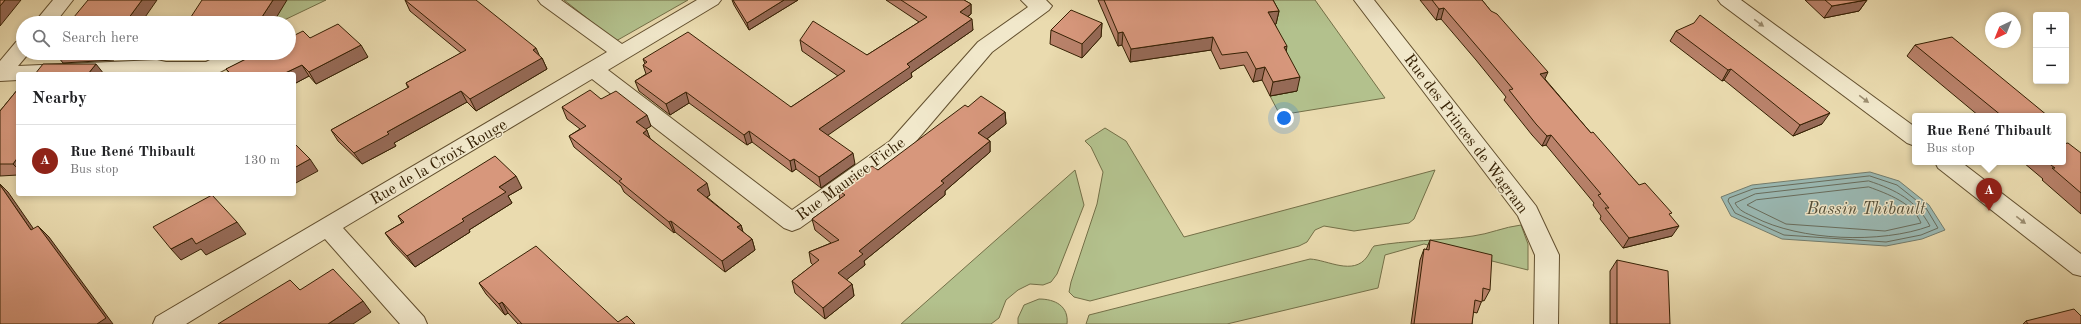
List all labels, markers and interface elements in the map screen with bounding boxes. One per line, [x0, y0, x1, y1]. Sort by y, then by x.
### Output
north arrow [1985, 12, 2021, 48]
map controls [2033, 12, 2069, 84]
button: + [2033, 12, 2069, 48]
search box [16, 16, 296, 60]
one-way arrow [1754, 19, 1765, 27]
icon: search [30, 27, 52, 49]
text: Search here [62, 31, 139, 46]
button: − [2033, 48, 2069, 84]
street label: Rue des Princes de Wagram [1400, 52, 1531, 217]
text: Nearby [32, 90, 87, 107]
one-way arrow [1859, 95, 1870, 104]
your location [1274, 108, 1294, 128]
popup [1912, 113, 2066, 165]
street label: Rue de la Croix Rouge [368, 117, 510, 208]
text: Rue René Thibault [1926, 124, 2052, 139]
street label: Rue Maurice Fiche [794, 135, 908, 224]
text: Bus stop [1926, 142, 1975, 155]
text: Rue René Thibault [70, 145, 196, 160]
text: A [40, 154, 50, 167]
text: 130 m [243, 154, 280, 167]
text: Bus stop [70, 163, 119, 176]
pin: A [1976, 178, 2002, 211]
water label: Bassin Thibault [1806, 201, 1926, 218]
one-way arrow [2015, 216, 2026, 225]

